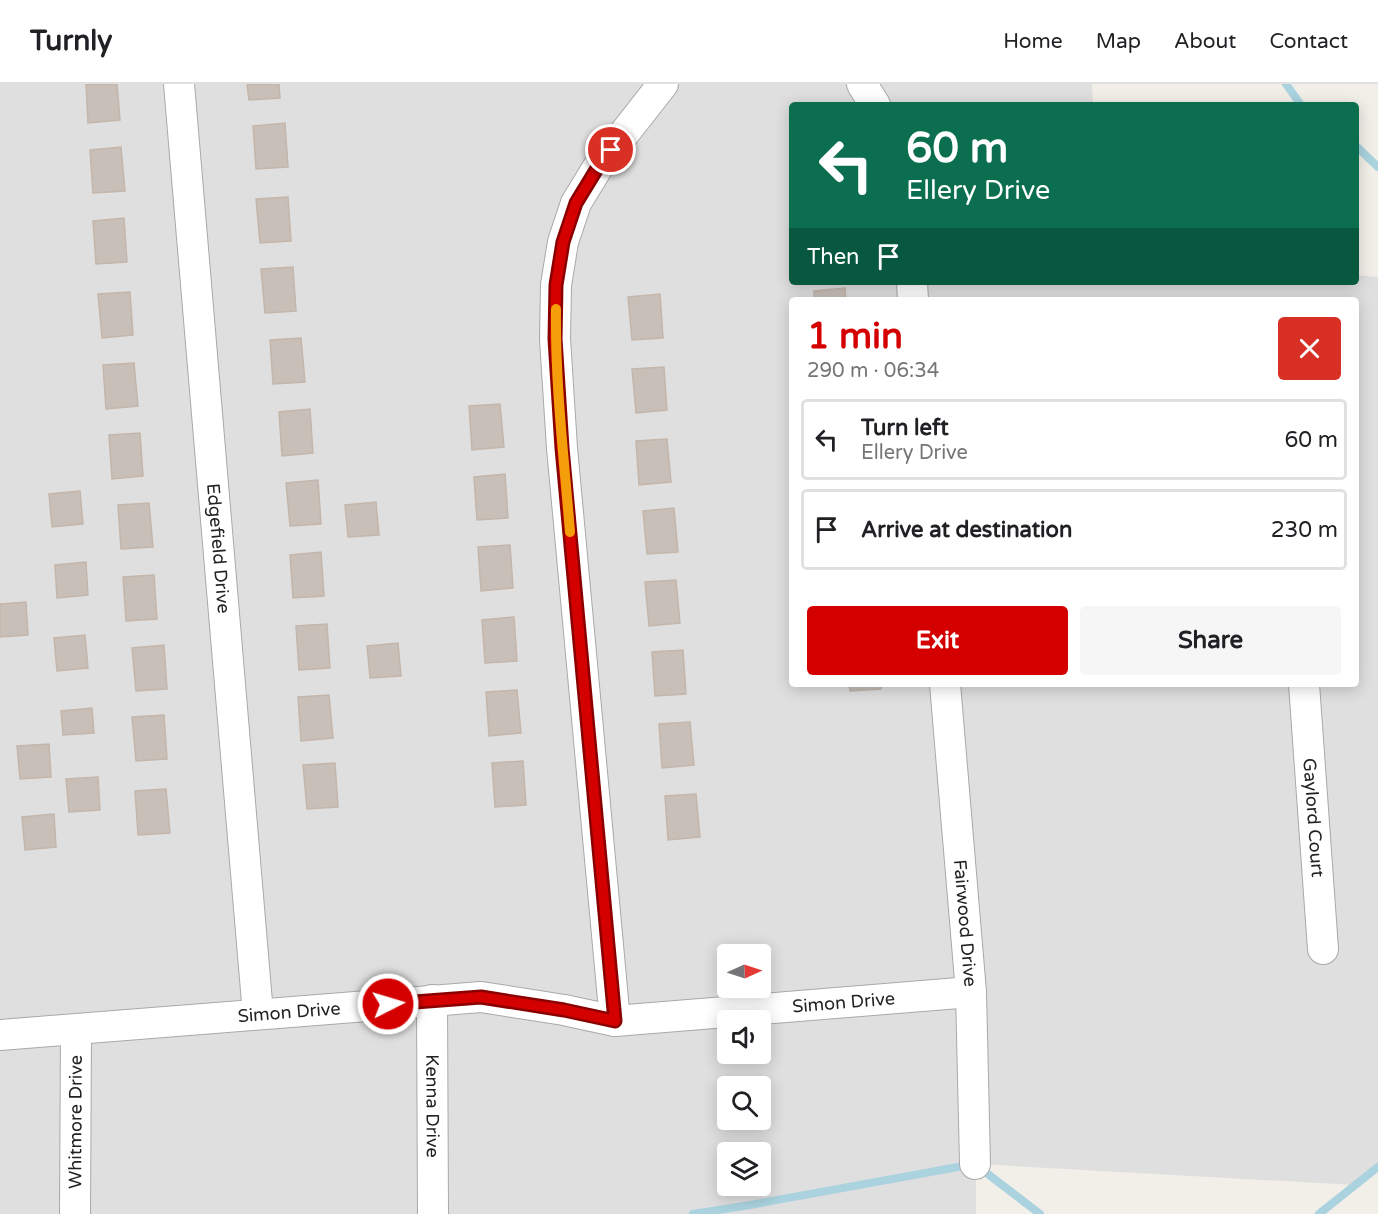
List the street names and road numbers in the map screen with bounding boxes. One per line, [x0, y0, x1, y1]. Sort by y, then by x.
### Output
street label: Edgefield Drive [202, 482, 235, 614]
street label: Gaylord Court [1298, 757, 1329, 878]
street label: Fairwood Drive [949, 859, 982, 988]
street label: Simon Drive [791, 987, 896, 1018]
street label: Simon Drive [237, 997, 341, 1027]
street label: Kenna Drive [421, 1054, 444, 1158]
street label: Whitmore Drive [64, 1055, 87, 1189]

